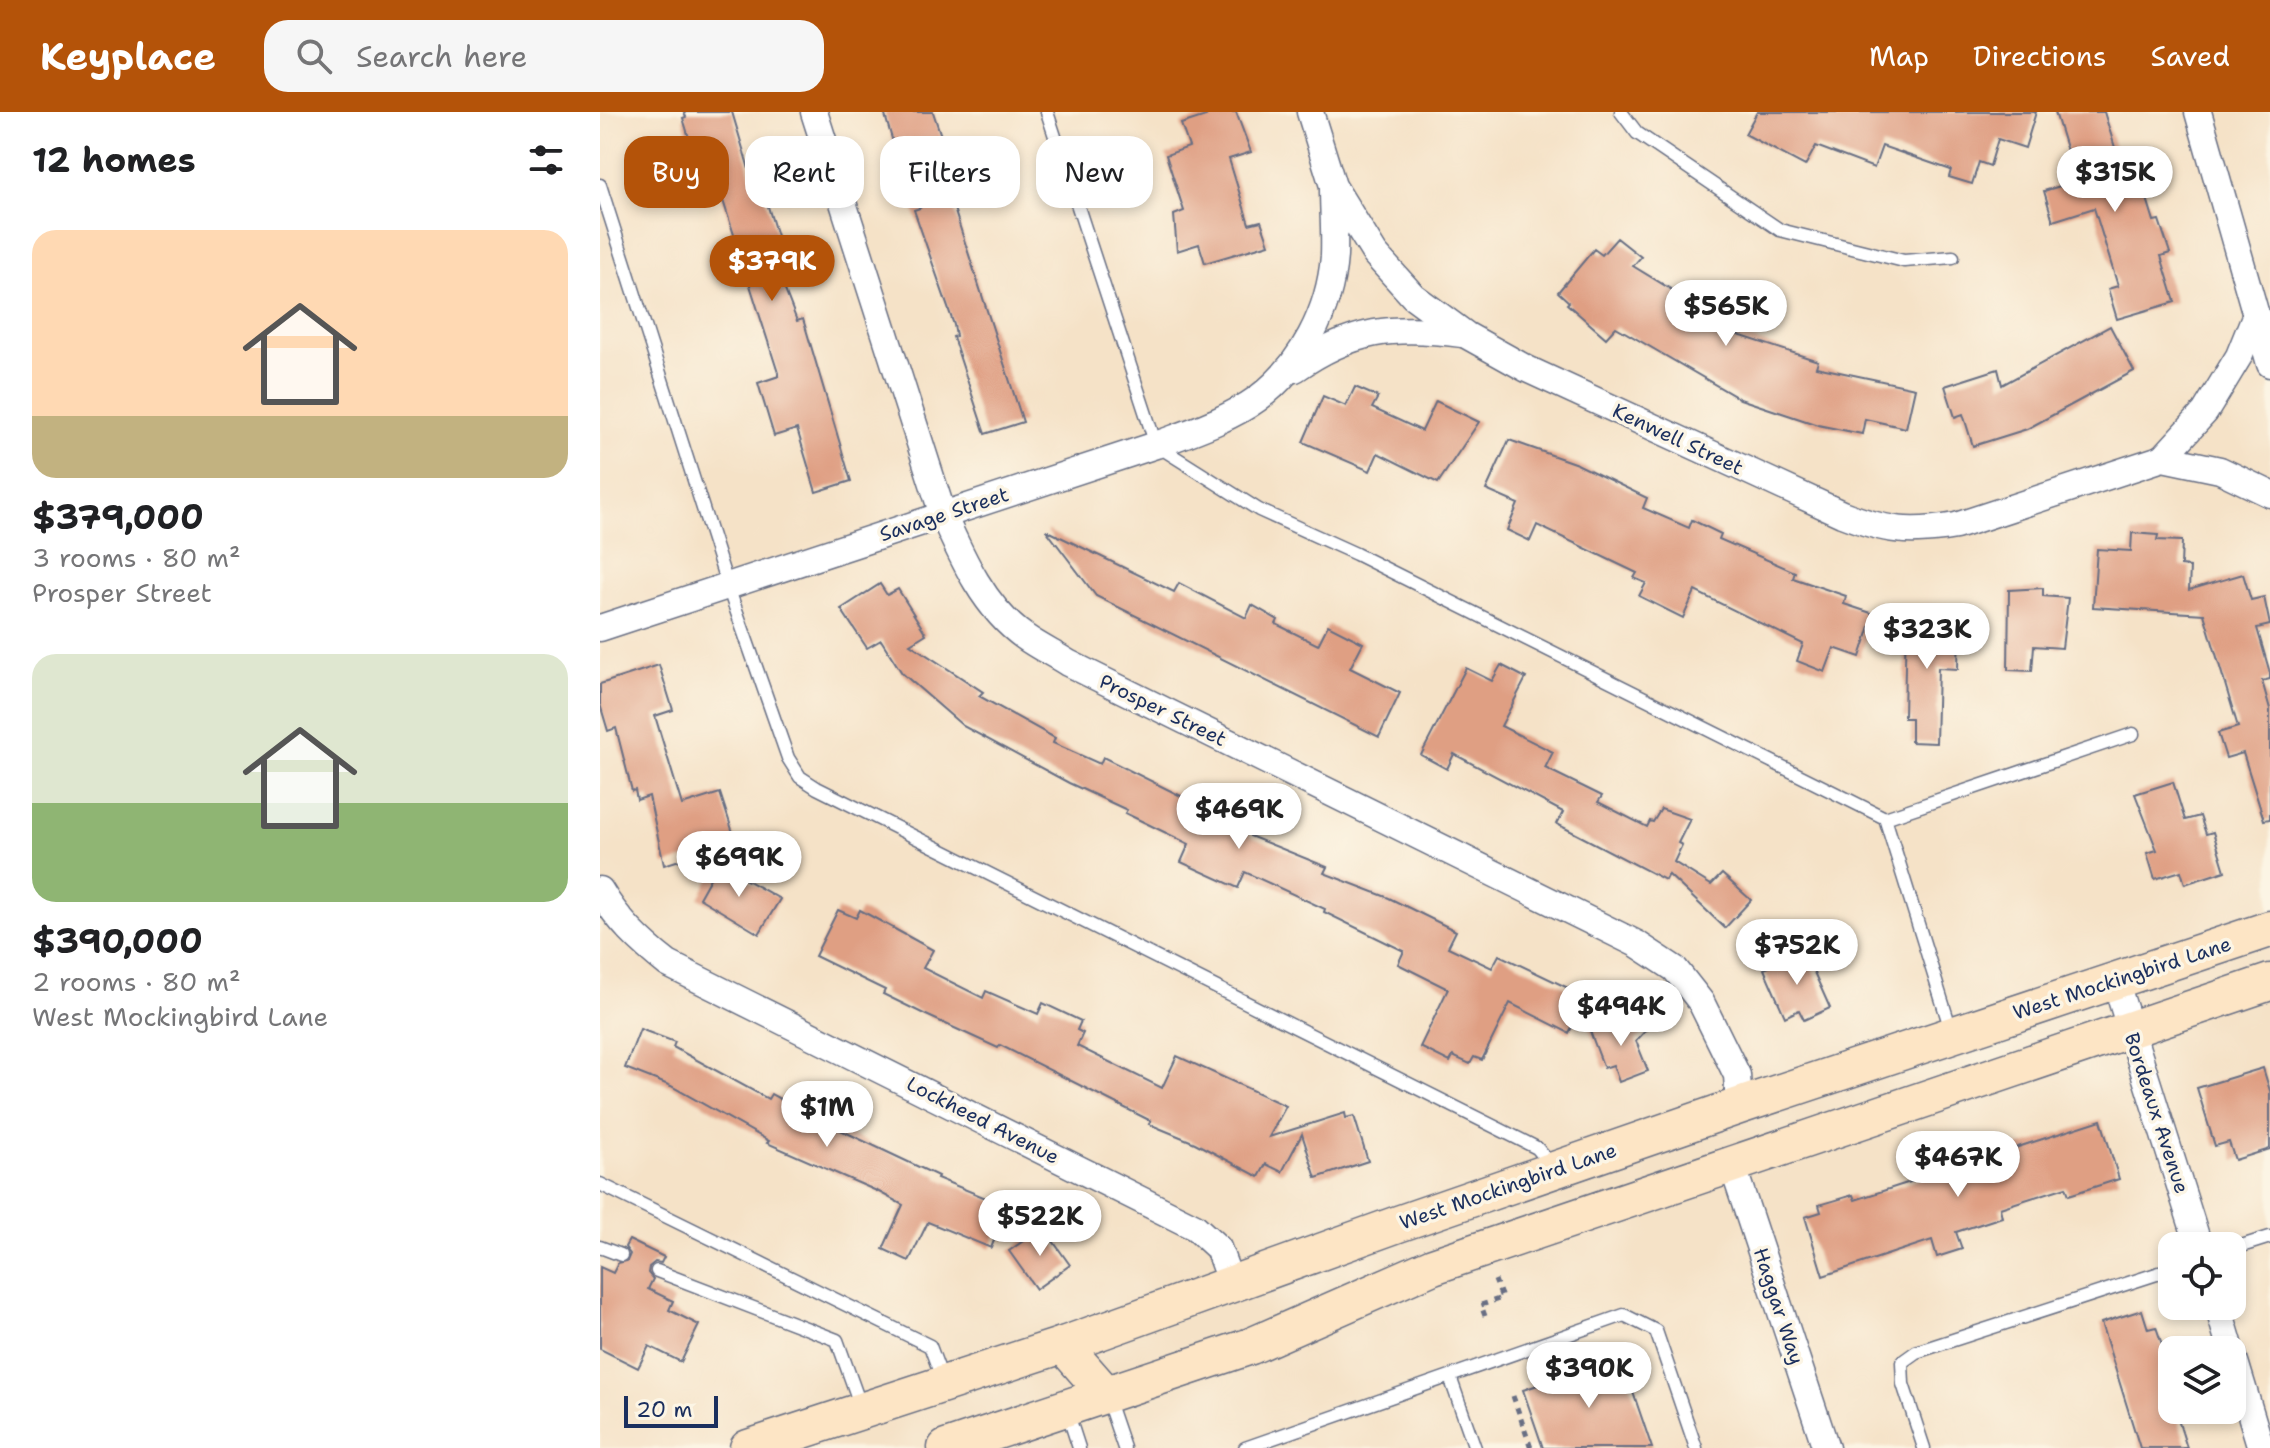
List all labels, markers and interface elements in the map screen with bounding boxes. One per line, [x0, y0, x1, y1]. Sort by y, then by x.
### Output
search box [264, 20, 824, 92]
text: Keyplace [40, 31, 216, 82]
icon: search [292, 34, 336, 78]
text: Search here [356, 36, 527, 77]
text: Map [1869, 37, 1929, 75]
text: Directions [1973, 37, 2107, 75]
text: Saved [2151, 37, 2230, 75]
chip: Buy [624, 136, 729, 208]
chip: Rent [745, 136, 864, 208]
chip: Filters [880, 136, 1020, 208]
chip: New [1036, 136, 1153, 208]
text: 12 homes [32, 137, 196, 183]
icon: filters [524, 138, 568, 182]
pin: $315K [2059, 146, 2171, 214]
text: $315K [2075, 154, 2155, 189]
pin: $379K [716, 235, 828, 303]
text: $379K [728, 243, 816, 278]
pin: $565K [1670, 280, 1782, 348]
icon: home [228, 282, 372, 426]
text: $565K [1683, 288, 1769, 323]
street label: Kenwell Street [1608, 397, 1748, 481]
street label: Savage Street [876, 481, 1012, 547]
text: $379,000 [32, 494, 204, 540]
text: 3 rooms · 80 m² [32, 540, 241, 575]
text: Prosper Street [32, 575, 212, 610]
pin: $323K [1871, 603, 1983, 671]
text: $323K [1883, 611, 1971, 646]
street label: Prosper Street [1095, 668, 1231, 752]
icon: home [228, 706, 372, 850]
pin: $469K [1183, 783, 1295, 851]
text: $469K [1195, 791, 1283, 826]
pin: $699K [683, 831, 795, 899]
text: $699K [695, 839, 783, 874]
text: $390,000 [32, 918, 203, 964]
pin: $752K [1741, 919, 1853, 987]
text: $752K [1754, 927, 1840, 962]
street label: West Mockingbird Lane [2010, 930, 2234, 1026]
text: 2 rooms · 80 m² [32, 964, 241, 999]
pin: $494K [1565, 980, 1677, 1048]
text: $494K [1576, 988, 1666, 1023]
text: West Mockingbird Lane [32, 999, 328, 1034]
street label: Bordeaux Avenue [2119, 1029, 2195, 1197]
street label: Lockheed Avenue [902, 1070, 1064, 1170]
pin: $1M [788, 1081, 866, 1149]
text: $1M [799, 1089, 855, 1124]
pin: $467K [1902, 1131, 2014, 1199]
street label: West Mockingbird Lane [1396, 1137, 1620, 1235]
text: $467K [1914, 1139, 2002, 1174]
pin: $522K [984, 1190, 1096, 1258]
text: $522K [996, 1198, 1084, 1233]
map controls [2158, 1232, 2246, 1424]
button: locate [2158, 1232, 2246, 1320]
street label: Haggar Way [1748, 1244, 1810, 1368]
button: layers [2158, 1336, 2246, 1424]
pin: $390K [1533, 1342, 1645, 1410]
text: $390K [1544, 1350, 1634, 1385]
scale bar [624, 1392, 718, 1428]
text: 20 m [636, 1395, 693, 1424]

